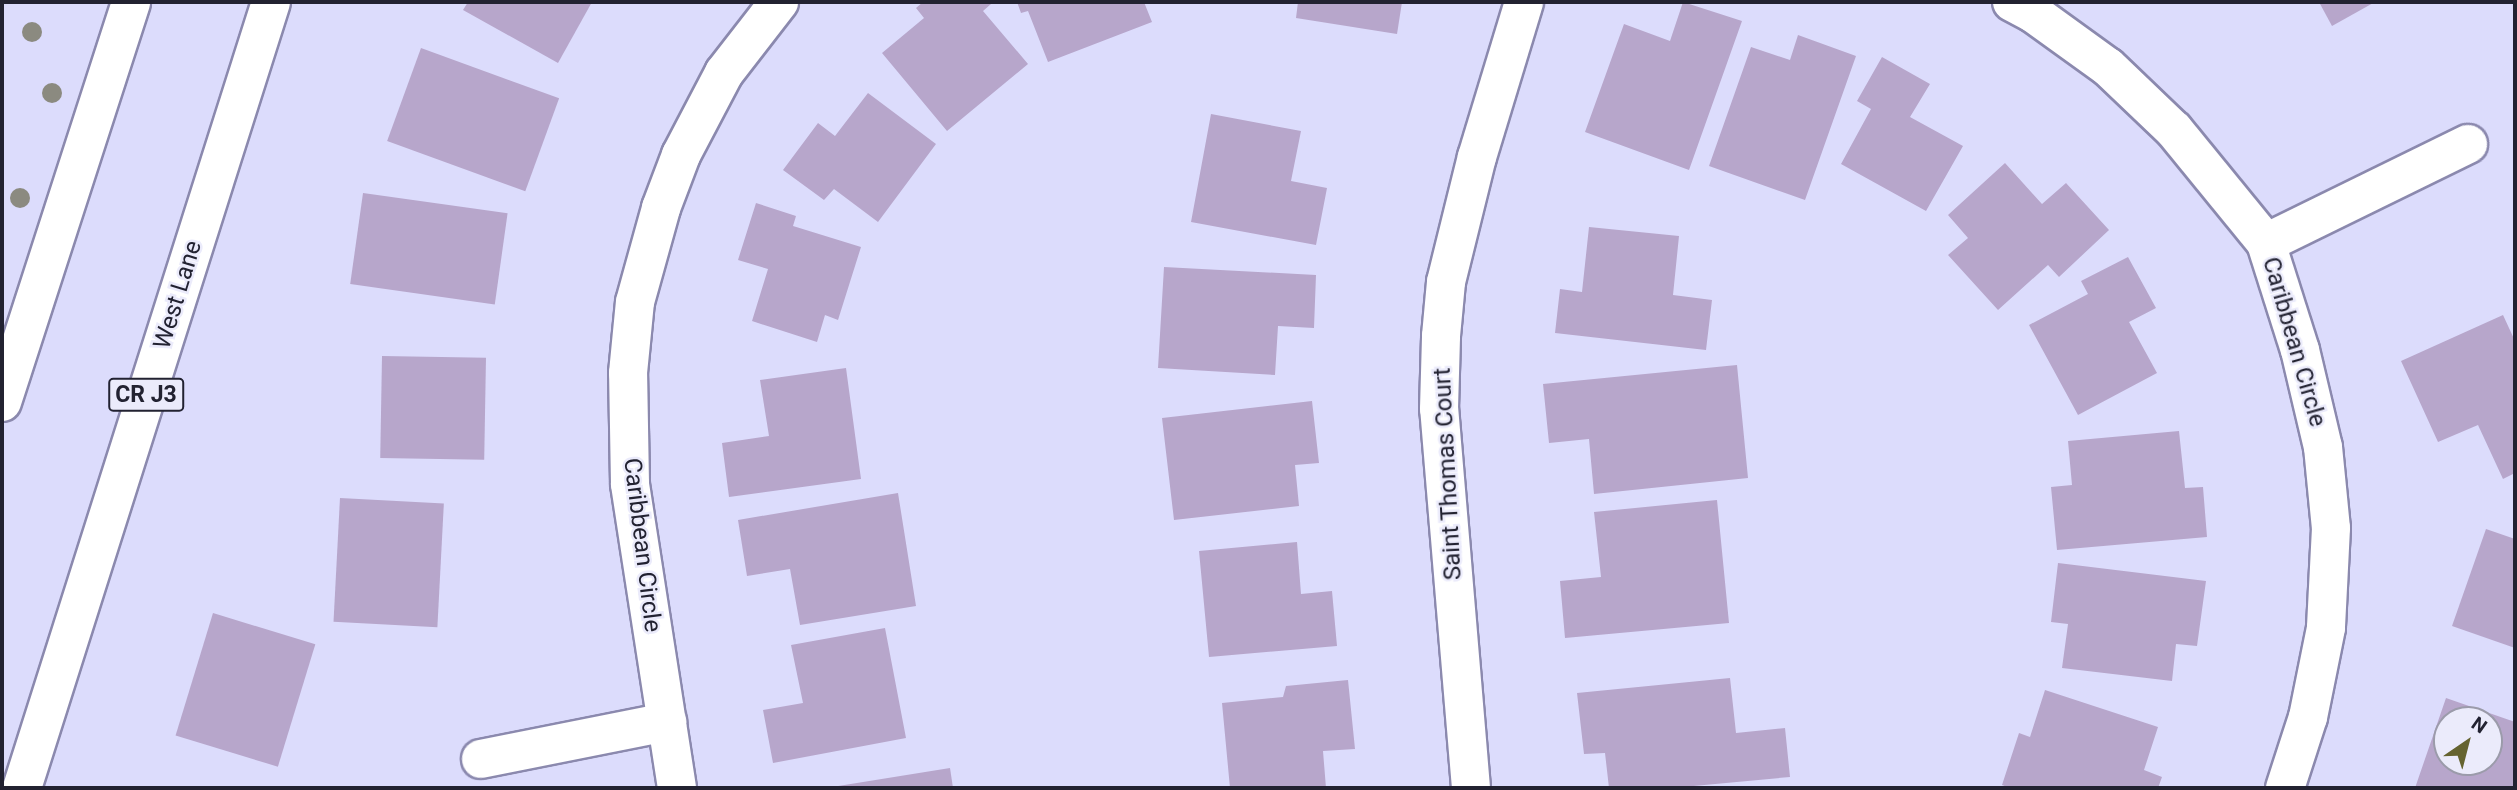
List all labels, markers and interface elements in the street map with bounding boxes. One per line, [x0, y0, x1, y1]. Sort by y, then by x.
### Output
street label: West Lane [148, 237, 208, 353]
street label: Caribbean Circle [2256, 254, 2332, 430]
street label: Saint Thomas Court [1428, 367, 1468, 581]
road number: CR J3 [108, 376, 184, 414]
street label: Caribbean Circle [617, 456, 667, 634]
north arrow [2433, 706, 2503, 776]
text: N [2467, 712, 2491, 738]

